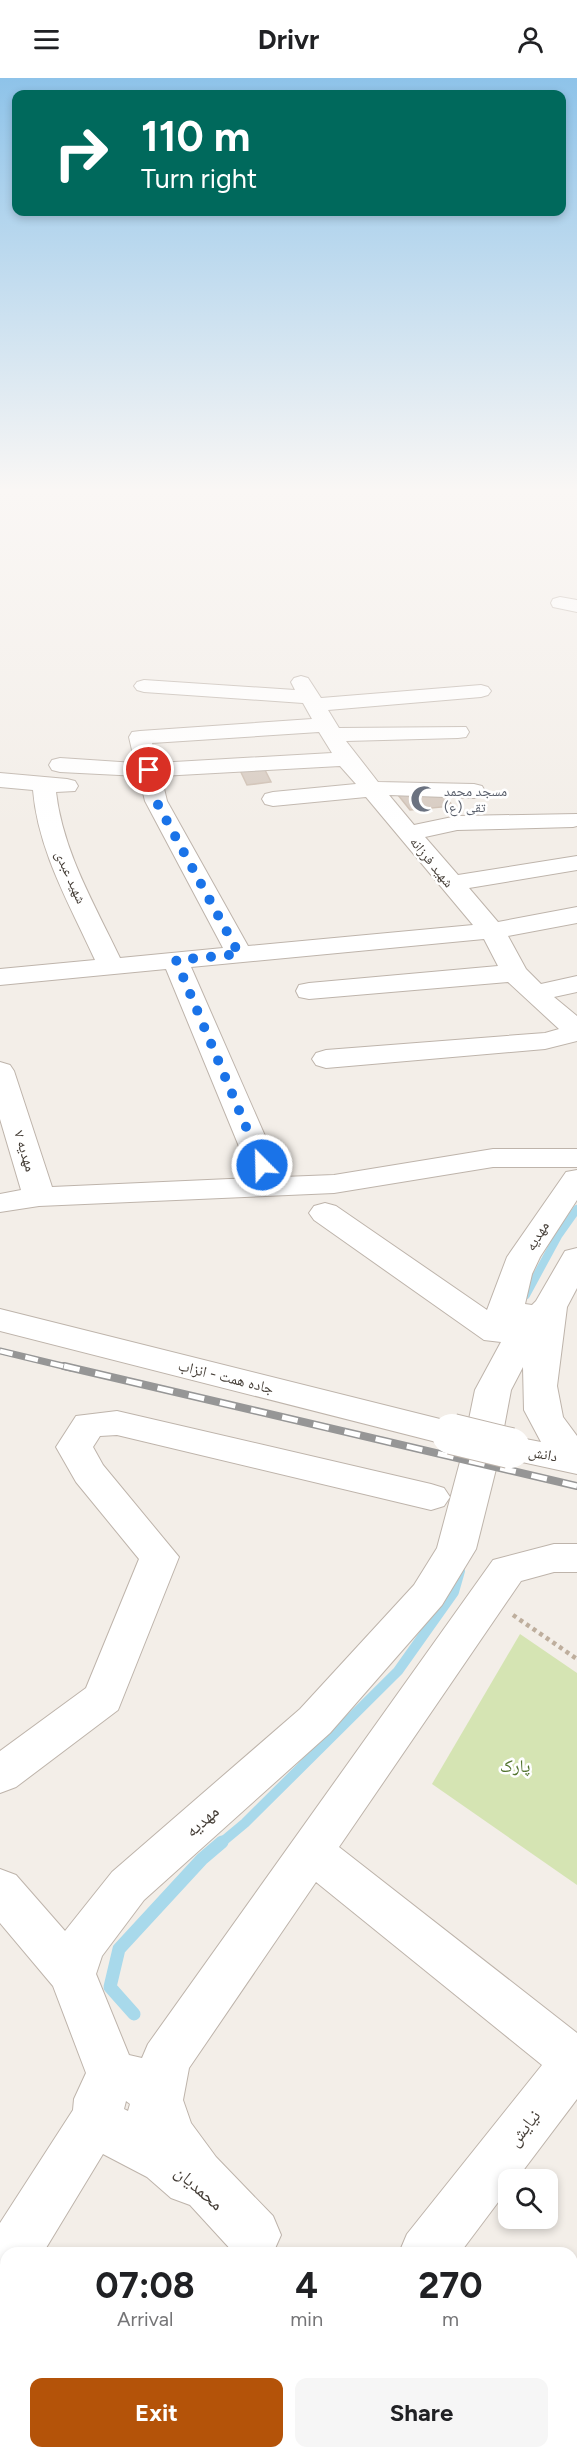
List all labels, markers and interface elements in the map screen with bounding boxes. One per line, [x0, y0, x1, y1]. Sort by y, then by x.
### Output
icon: menu [30, 23, 63, 56]
text: Drivr [258, 23, 319, 56]
icon: person [514, 23, 547, 56]
text: 110 m [141, 111, 250, 162]
icon: right [42, 114, 120, 192]
text: Turn right [141, 162, 257, 195]
pin [123, 744, 174, 795]
icon: arrive [132, 753, 165, 786]
place label: مسجد محمد تقی (ع) [444, 783, 507, 817]
mosque icon: مسجد محمد تقی (ع) [409, 784, 439, 814]
street label: شهید فرزانه [406, 834, 457, 891]
street label: شهید عبدی [51, 848, 90, 906]
street label: مهدیه ۷ [10, 1128, 40, 1174]
position arrow [230, 1133, 294, 1197]
street label: مهدیه [521, 1218, 553, 1254]
street label: جاده همت - انزاب [176, 1356, 276, 1398]
street label: دانش [527, 1442, 559, 1467]
park label: پارک [500, 1755, 530, 1777]
street label: مهدیه [180, 1800, 224, 1842]
street label: نیایش [503, 2105, 545, 2151]
street label: محمدیان [170, 2161, 228, 2215]
map controls [498, 2169, 558, 2229]
button: search [498, 2169, 558, 2229]
text: 07:08 [95, 2264, 195, 2307]
text: 4 [295, 2264, 318, 2307]
text: 270 [418, 2264, 483, 2307]
text: Arrival [117, 2307, 173, 2331]
text: min [290, 2307, 323, 2331]
text: m [442, 2307, 459, 2331]
button: Exit [30, 2378, 283, 2447]
button: Share [295, 2378, 548, 2447]

